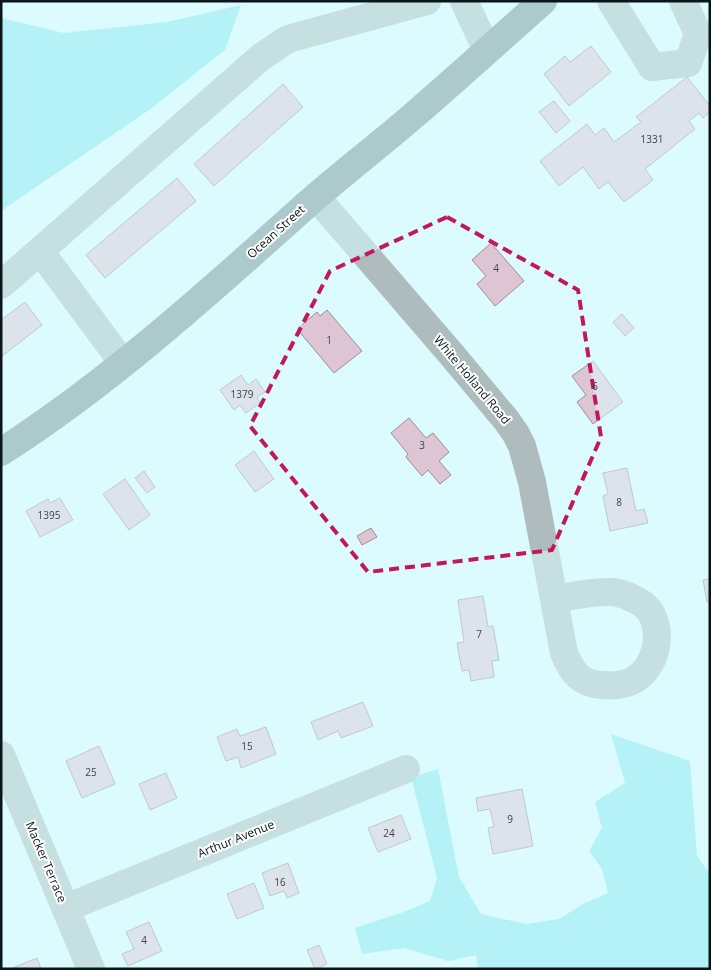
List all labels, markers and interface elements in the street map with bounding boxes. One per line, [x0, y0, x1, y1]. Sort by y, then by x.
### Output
house number: 1331 [641, 132, 663, 146]
street label: Ocean Street [243, 201, 308, 262]
house number: 4 [493, 261, 499, 275]
street label: White Holland Road [430, 332, 515, 428]
house number: 1 [326, 333, 332, 347]
house number: 6 [592, 379, 598, 393]
house number: 1379 [231, 387, 254, 401]
house number: 3 [419, 438, 425, 452]
house number: 8 [616, 495, 622, 509]
house number: 1395 [38, 508, 61, 522]
house number: 7 [476, 627, 482, 641]
house number: 15 [241, 739, 253, 753]
house number: 25 [85, 765, 97, 779]
house number: 9 [507, 812, 513, 826]
street label: Arthur Avenue [195, 815, 277, 862]
street label: Macker Terrace [22, 819, 71, 905]
house number: 24 [383, 826, 395, 840]
house number: 16 [274, 875, 286, 889]
house number: 4 [141, 933, 147, 947]

